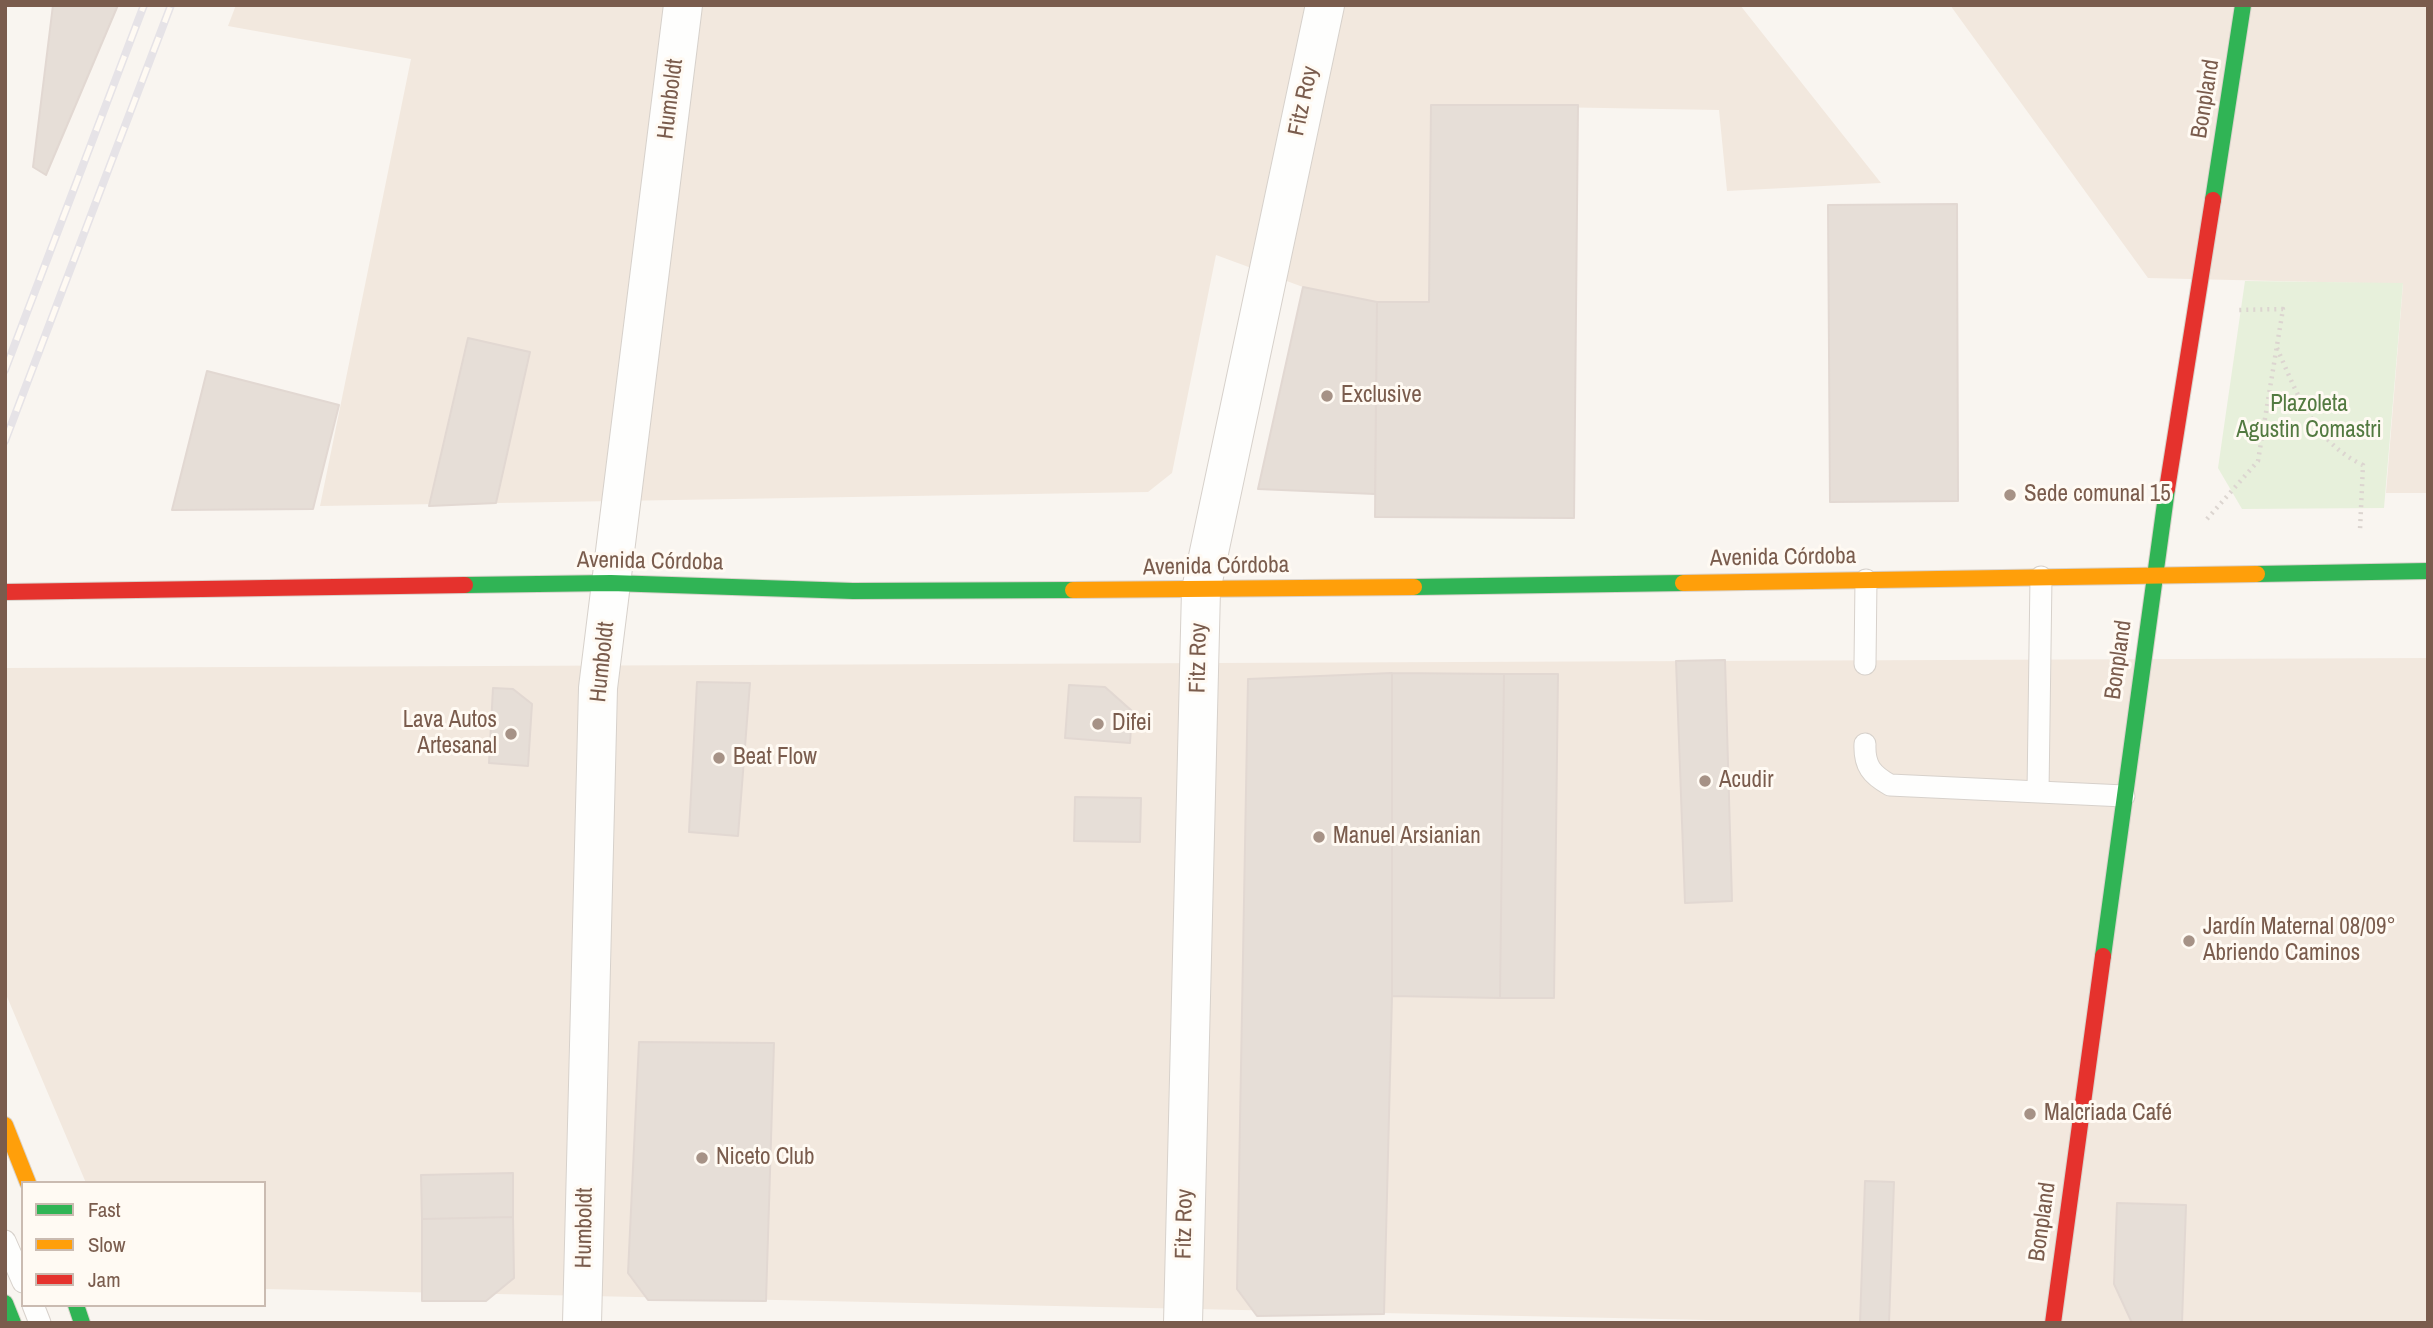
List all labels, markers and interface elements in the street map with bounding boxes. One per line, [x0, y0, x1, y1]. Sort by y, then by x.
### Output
street label: Humboldt [652, 57, 690, 141]
street label: Bonpland [2186, 57, 2226, 141]
street label: Fitz Roy [1283, 64, 1325, 138]
place label: Exclusive [1341, 382, 1422, 410]
marker: Exclusive [1319, 388, 1335, 404]
park label: Plazoleta Agustin Comastri [2236, 391, 2382, 445]
place label: Sede comunal 15 [2024, 481, 2171, 509]
marker: Sede comunal 15 [2002, 487, 2018, 503]
street label: Avenida Córdoba [1710, 543, 1856, 573]
street label: Avenida Córdoba [577, 547, 723, 577]
street label: Avenida Córdoba [1143, 552, 1289, 582]
street label: Bonpland [2100, 619, 2138, 701]
street label: Humboldt [585, 620, 621, 704]
street label: Fitz Roy [1185, 623, 1213, 693]
place label: Lava Autos Artesanal [403, 707, 497, 761]
place label: Difei [1112, 710, 1152, 738]
marker: Difei [1090, 716, 1106, 732]
marker: Lava Autos Artesanal [503, 726, 519, 742]
place label: Beat Flow [733, 744, 817, 772]
marker: Beat Flow [711, 750, 727, 766]
place label: Acudir [1719, 767, 1774, 795]
marker: Acudir [1697, 773, 1713, 789]
place label: Manuel Arsianian [1333, 823, 1481, 851]
marker: Manuel Arsianian [1311, 829, 1327, 845]
place label: Jardín Maternal 08/09° Abriendo Caminos [2203, 914, 2396, 968]
marker: Jardín Maternal 08/09° Abriendo Caminos [2181, 933, 2197, 949]
place label: Malcriada Café [2044, 1100, 2172, 1128]
marker: Malcriada Café [2022, 1106, 2038, 1122]
place label: Niceto Club [716, 1144, 815, 1172]
marker: Niceto Club [694, 1150, 710, 1166]
legend [21, 1181, 266, 1307]
street label: Bonpland [2024, 1181, 2062, 1263]
street label: Humboldt [570, 1187, 600, 1269]
street label: Fitz Roy [1171, 1189, 1199, 1259]
text: Fast [88, 1195, 121, 1224]
text: Slow [88, 1230, 125, 1259]
text: Jam [88, 1265, 121, 1294]

